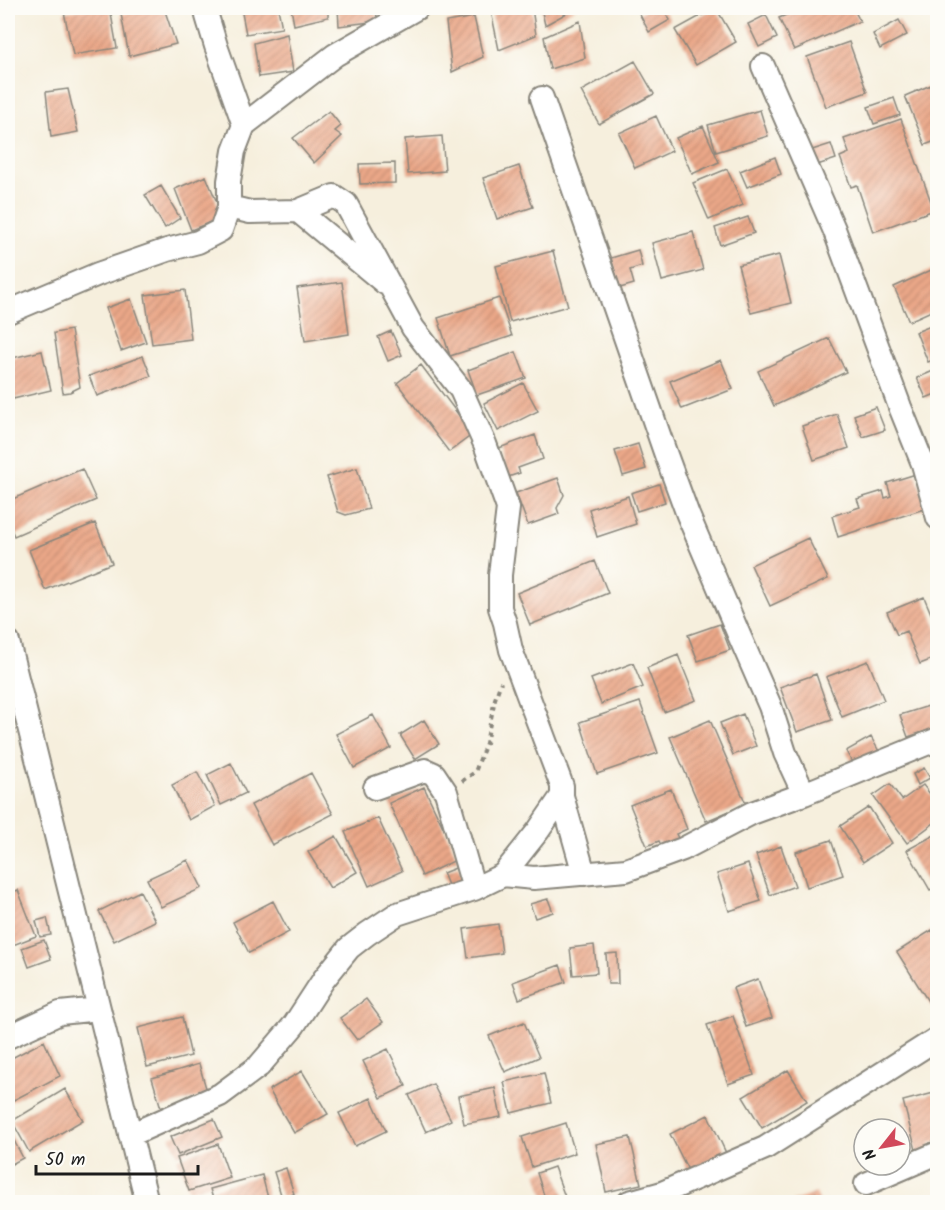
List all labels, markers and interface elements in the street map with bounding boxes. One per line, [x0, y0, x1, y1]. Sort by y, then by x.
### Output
north arrow [852, 1117, 912, 1177]
scale bar [36, 1138, 198, 1176]
text: N [857, 1143, 884, 1165]
text: 50 m [45, 1146, 85, 1175]

